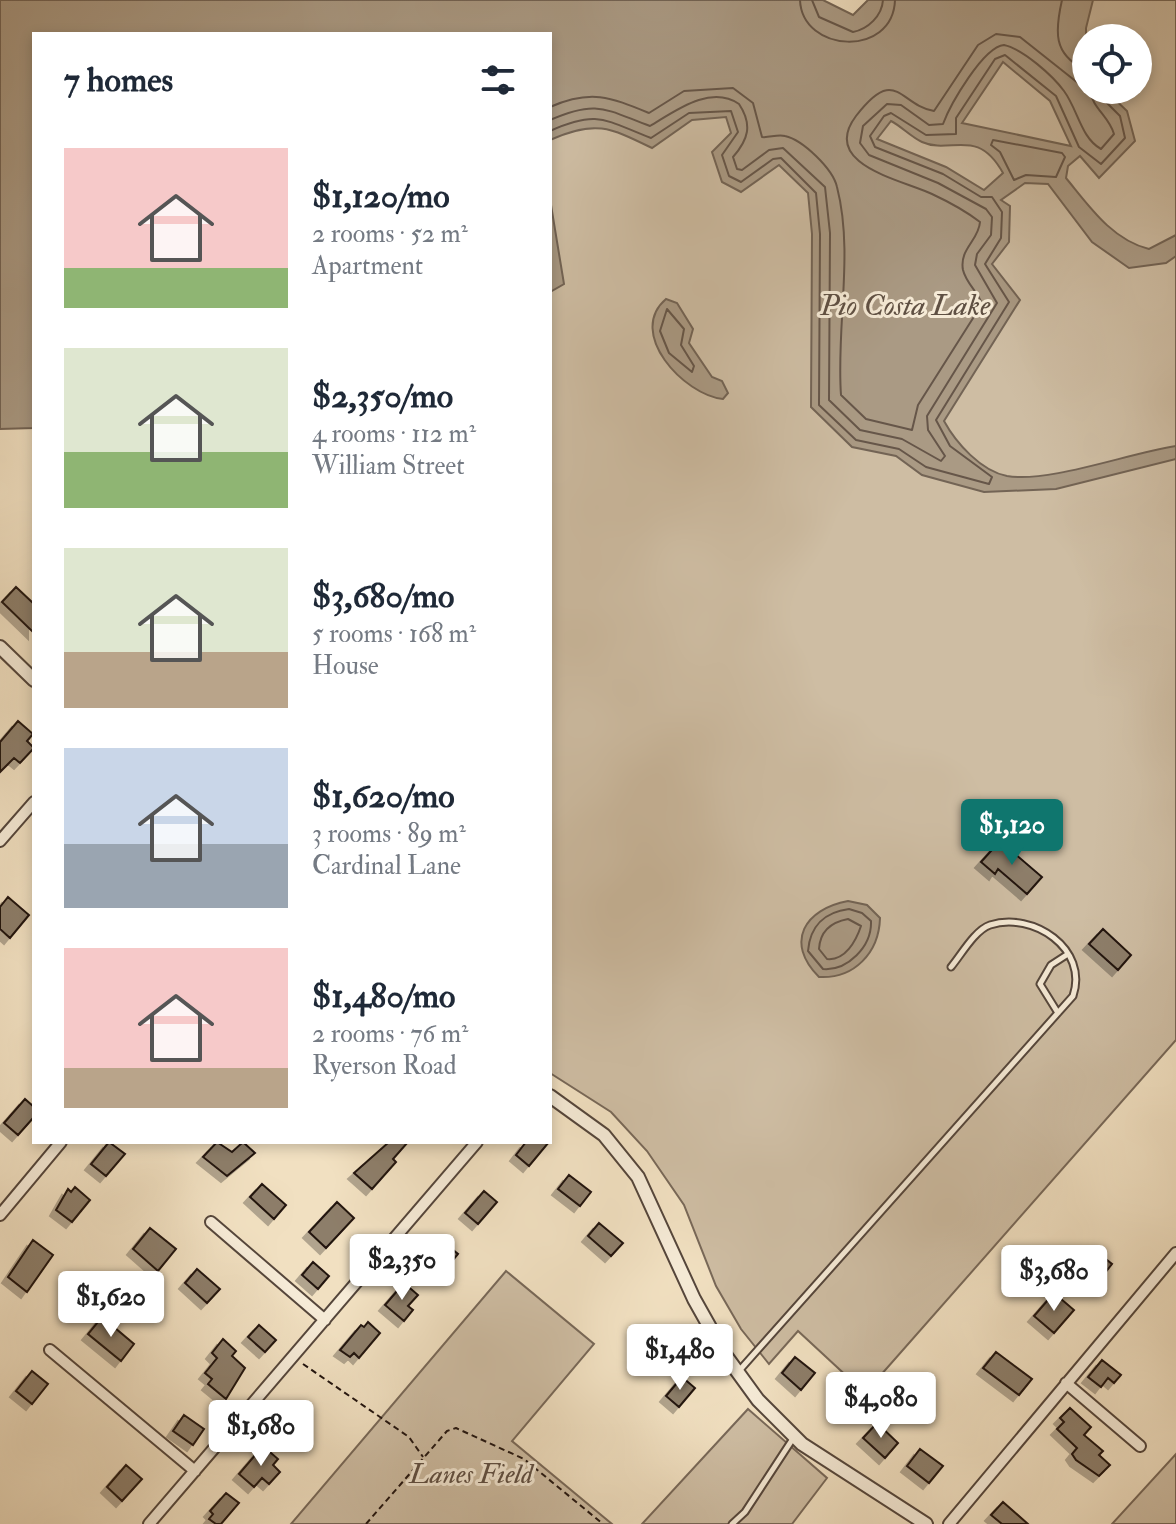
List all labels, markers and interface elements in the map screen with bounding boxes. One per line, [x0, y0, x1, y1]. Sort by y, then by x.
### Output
map controls [1072, 24, 1152, 104]
button: locate [1072, 24, 1152, 104]
icon: filters [476, 58, 520, 102]
text: 7 homes [64, 59, 173, 102]
text: $1,120/mo [312, 175, 450, 218]
icon: home [128, 180, 224, 276]
text: 2 rooms · 52 m² [312, 218, 468, 250]
text: Apartment [312, 250, 423, 282]
water label: Pio Costa Lake [819, 287, 991, 324]
text: $2,350/mo [312, 375, 453, 418]
icon: home [128, 380, 224, 476]
text: 4 rooms · 112 m² [312, 418, 476, 450]
text: William Street [312, 450, 465, 482]
text: $3,680/mo [312, 575, 454, 618]
icon: home [128, 580, 224, 676]
text: 5 rooms · 168 m² [312, 618, 476, 650]
text: House [312, 650, 379, 682]
text: $1,620/mo [312, 775, 455, 818]
icon: home [128, 780, 224, 876]
pin: $1,120 [947, 799, 1077, 867]
text: $1,120 [979, 809, 1045, 841]
text: 3 rooms · 89 m² [312, 818, 466, 850]
text: Cardinal Lane [312, 850, 461, 882]
text: $1,480/mo [312, 975, 455, 1018]
icon: home [128, 980, 224, 1076]
text: 2 rooms · 76 m² [312, 1018, 468, 1050]
text: Ryerson Road [312, 1050, 457, 1082]
pin: $2,350 [337, 1234, 467, 1302]
text: $2,350 [368, 1244, 436, 1276]
pin: $3,680 [989, 1245, 1119, 1313]
text: $3,680 [1019, 1255, 1089, 1287]
pin: $1,620 [46, 1271, 176, 1339]
text: $1,620 [76, 1281, 146, 1313]
pin: $1,480 [615, 1324, 745, 1392]
text: $1,480 [645, 1334, 715, 1366]
pin: $4,080 [816, 1372, 946, 1440]
text: $4,080 [844, 1382, 918, 1414]
pin: $1,680 [196, 1400, 326, 1468]
text: $1,680 [227, 1410, 295, 1442]
park label: Lanes Field [408, 1457, 535, 1492]

